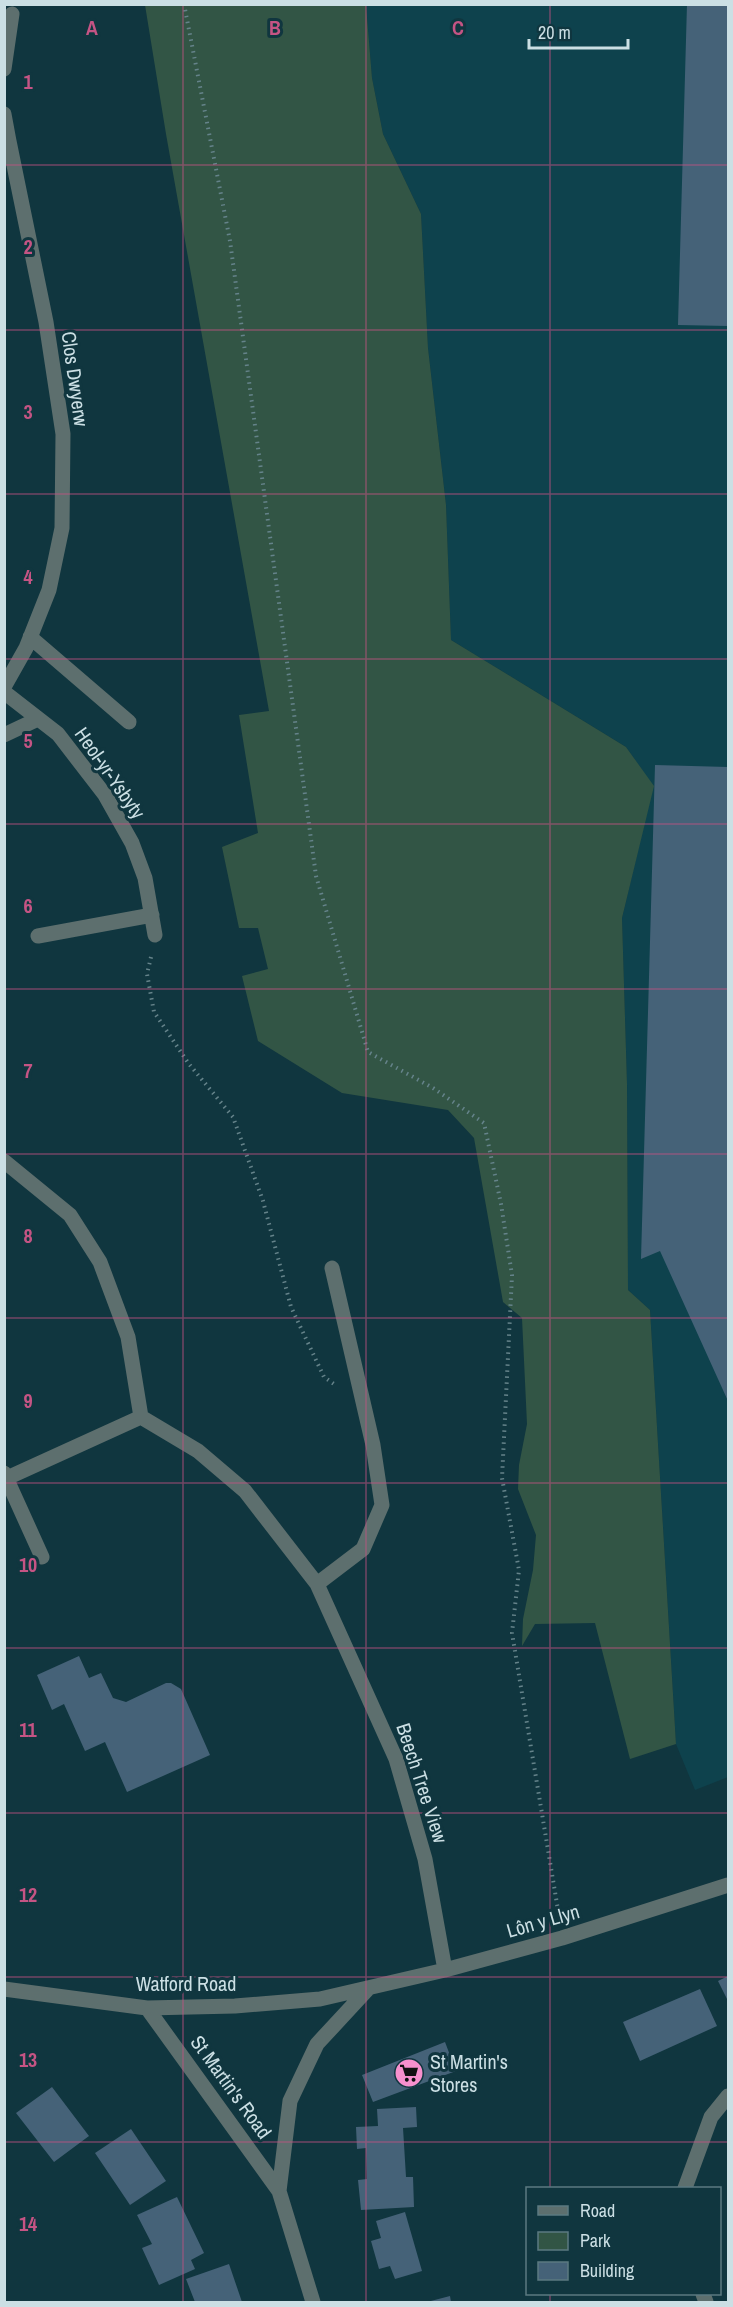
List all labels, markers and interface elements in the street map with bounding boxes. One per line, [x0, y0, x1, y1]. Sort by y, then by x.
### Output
scale bar [529, 12, 628, 50]
text: A [86, 14, 98, 41]
text: B [269, 14, 281, 41]
text: C [452, 14, 464, 41]
text: 20 m [538, 20, 571, 45]
text: 1 [23, 68, 33, 95]
text: 2 [23, 233, 33, 260]
street label: Clos Dwyerw [55, 330, 96, 428]
text: 3 [23, 398, 33, 425]
text: 4 [23, 563, 33, 590]
street label: Heol-yr-Ysbyty [69, 721, 152, 825]
text: 5 [23, 727, 33, 754]
text: 6 [23, 892, 33, 919]
text: 7 [23, 1057, 33, 1084]
text: 8 [23, 1222, 33, 1249]
text: 9 [23, 1387, 33, 1414]
text: 10 [19, 1551, 37, 1578]
text: 11 [19, 1716, 38, 1743]
street label: Beech Tree View [390, 1719, 455, 1846]
text: 12 [19, 1881, 37, 1908]
street label: Lôn y Llyn [503, 1897, 583, 1944]
street label: Watford Road [136, 1970, 236, 1997]
street label: St Martin's Road [185, 2030, 278, 2144]
text: 13 [19, 2046, 37, 2073]
place label: St Martin's Stores [430, 2048, 508, 2098]
supermarket icon: St Martin's Stores [393, 2057, 425, 2089]
legend [526, 2187, 721, 2295]
text: Road [580, 2198, 615, 2223]
text: 14 [19, 2210, 37, 2237]
text: Park [580, 2228, 611, 2253]
text: Building [580, 2258, 635, 2283]

